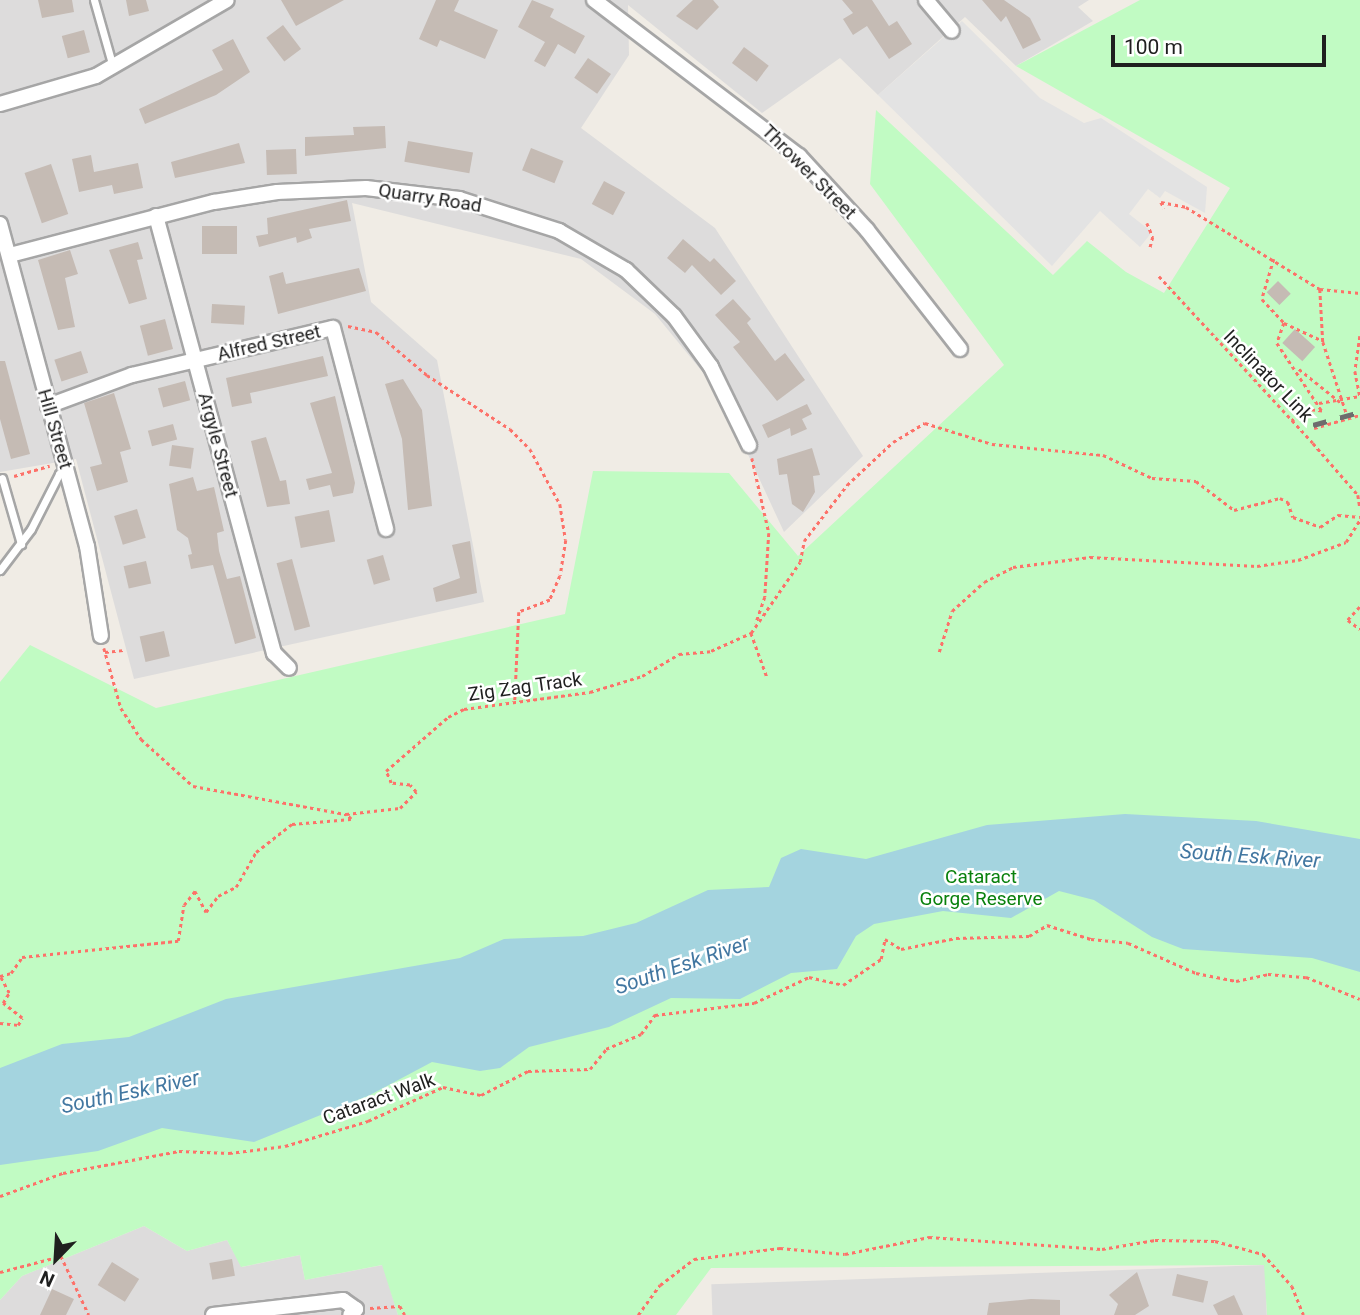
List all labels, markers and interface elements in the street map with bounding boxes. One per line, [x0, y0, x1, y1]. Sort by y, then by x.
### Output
scale bar [1115, 21, 1330, 65]
text: 100 m [1124, 35, 1183, 59]
street label: Thrower Street [757, 120, 861, 224]
street label: Quarry Road [377, 179, 483, 217]
street label: Alfred Street [215, 320, 323, 366]
street label: Inclinator Link [1219, 325, 1317, 427]
street label: Hill Street [33, 386, 77, 472]
street label: Argyle Street [193, 390, 243, 500]
street label: Zig Zag Track [466, 668, 584, 706]
water label: South Esk River [1179, 839, 1321, 873]
park label: Cataract Gorge Reserve [920, 866, 1042, 910]
water label: South Esk River [611, 930, 753, 1000]
water label: South Esk River [59, 1065, 201, 1119]
street label: Cataract Walk [320, 1068, 438, 1130]
north arrow [21, 1224, 91, 1294]
text: N [36, 1265, 58, 1292]

